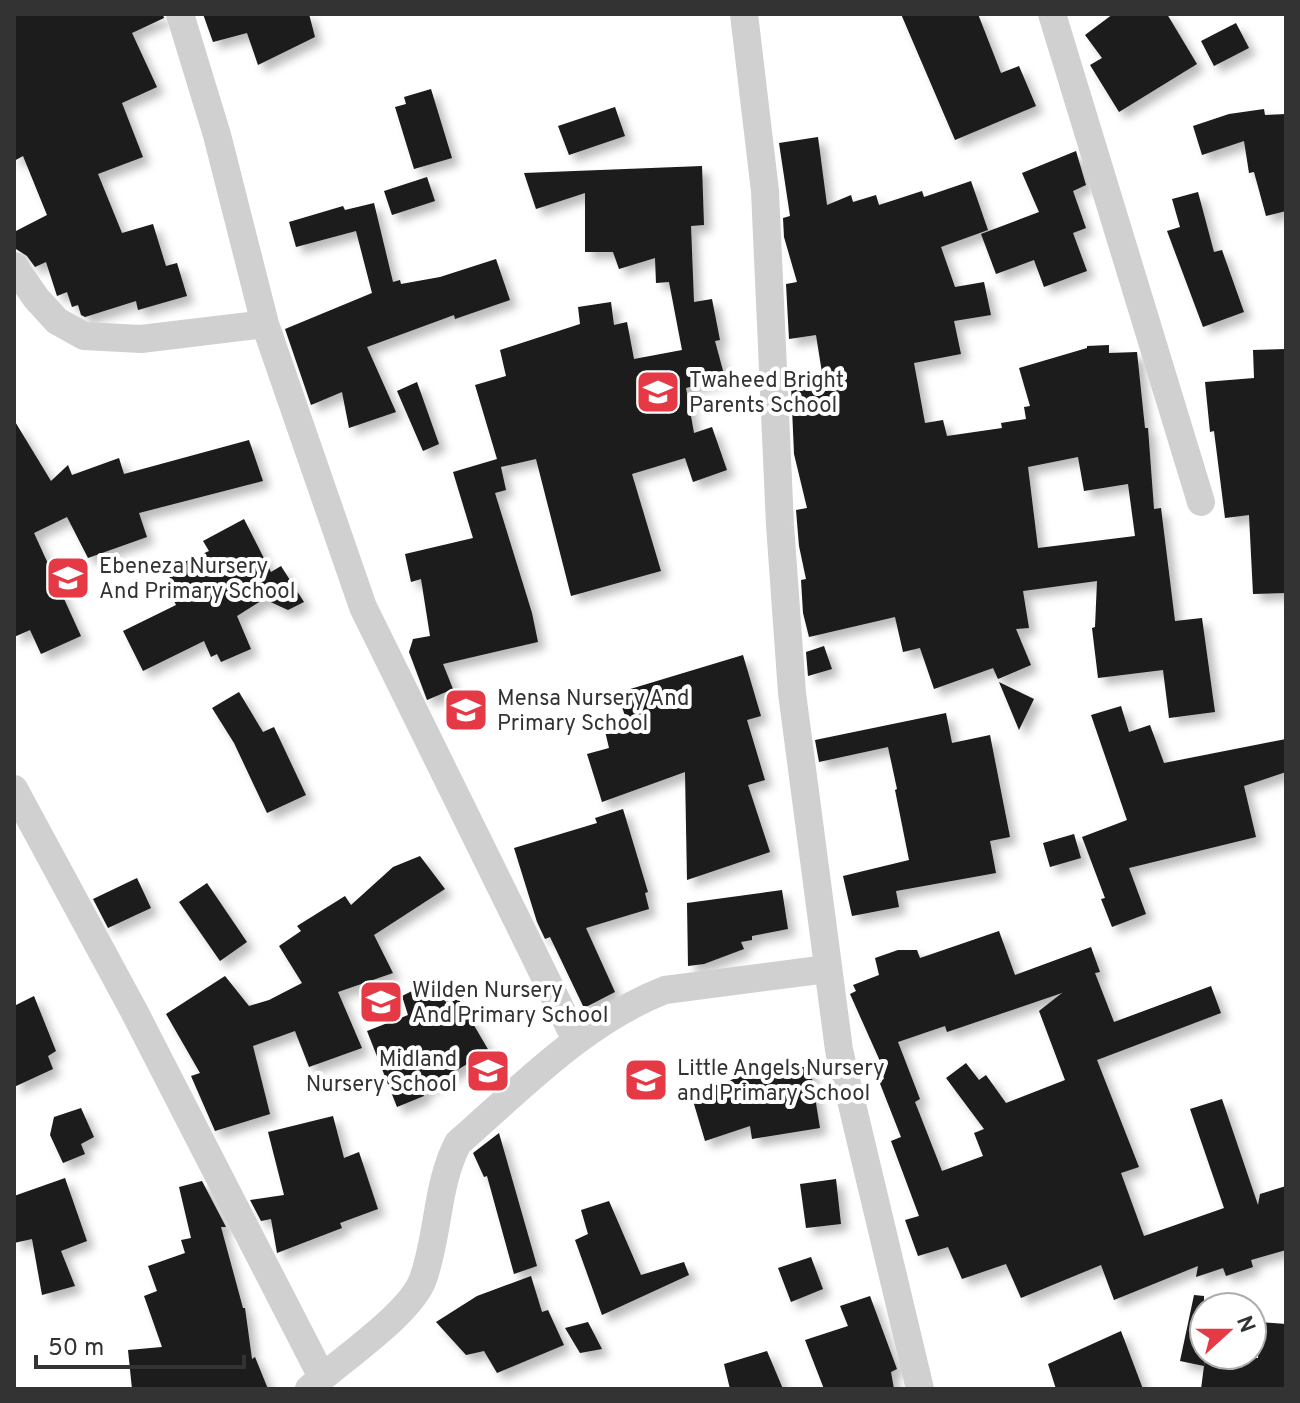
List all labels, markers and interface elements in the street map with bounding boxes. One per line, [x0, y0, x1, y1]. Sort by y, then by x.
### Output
school or university icon: Twaheed Bright Parents School [634, 368, 682, 416]
place label: Twaheed Bright Parents School [689, 368, 844, 420]
school or university icon: Ebeneza Nursery And Primary School [44, 554, 92, 602]
place label: Ebeneza Nursery And Primary School [99, 554, 295, 606]
school or university icon: Mensa Nursery And Primary School [442, 686, 490, 734]
place label: Mensa Nursery And Primary School [497, 686, 689, 738]
school or university icon: Wilden Nursery And Primary School [357, 978, 405, 1026]
place label: Wilden Nursery And Primary School [412, 978, 608, 1030]
place label: Midland Nursery School [306, 1047, 457, 1099]
school or university icon: Midland Nursery School [464, 1047, 512, 1095]
school or university icon: Little Angels Nursery and Primary School [622, 1056, 670, 1104]
place label: Little Angels Nursery and Primary School [677, 1056, 885, 1108]
north arrow [1188, 1291, 1268, 1371]
text: N [1229, 1313, 1260, 1337]
scale bar [36, 1319, 244, 1369]
text: 50 m [48, 1334, 104, 1364]

